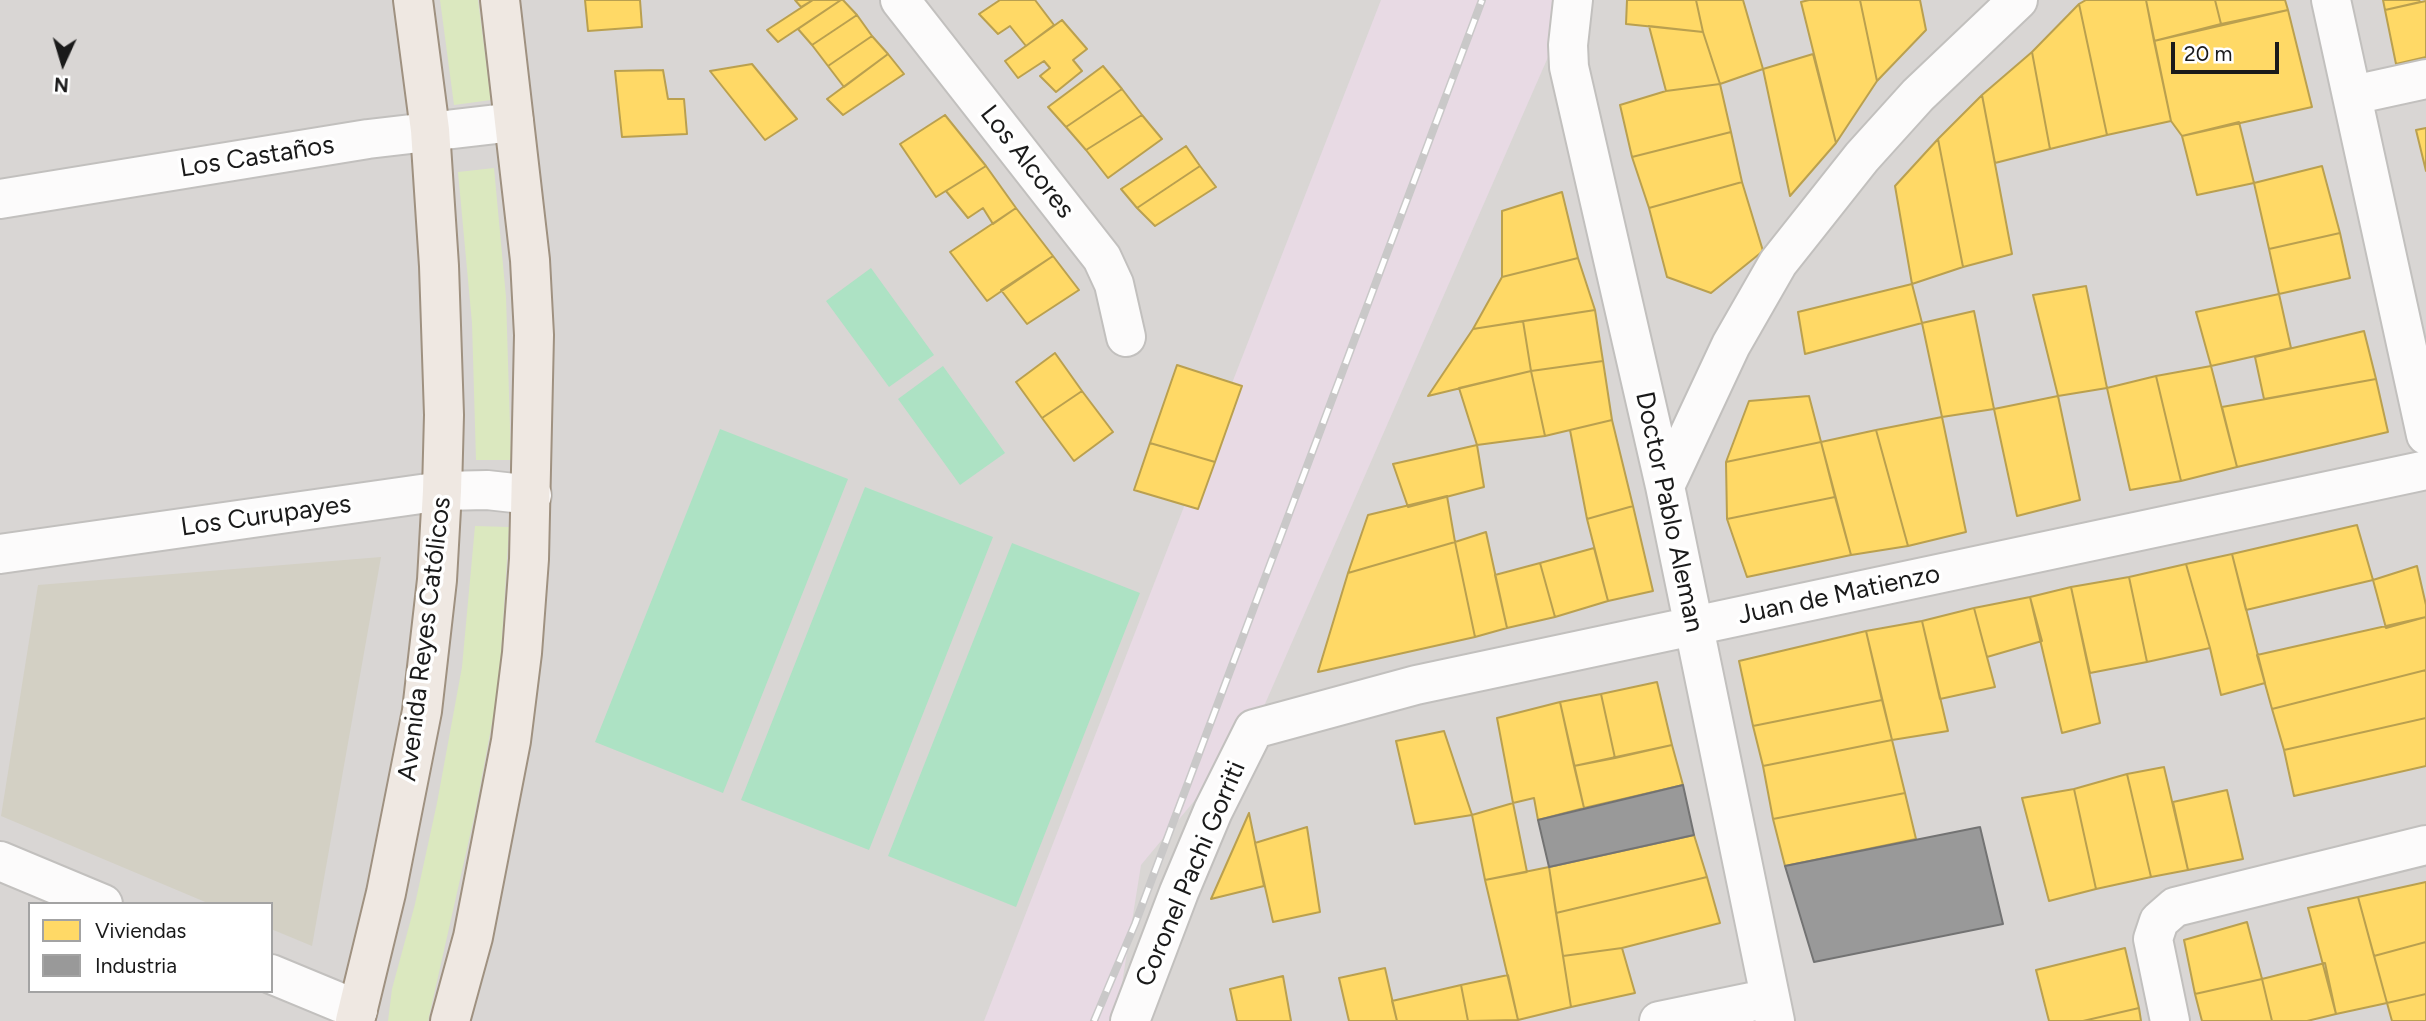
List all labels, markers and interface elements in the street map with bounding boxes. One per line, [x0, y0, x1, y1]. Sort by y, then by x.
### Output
north arrow [28, 28, 98, 98]
scale bar [2174, 28, 2282, 72]
text: 20 m [2184, 41, 2232, 66]
text: N [53, 72, 70, 96]
street label: Los Alcores [973, 99, 1081, 225]
street label: Los Castaños [178, 129, 336, 185]
street label: Doctor Pablo Aleman [1628, 389, 1710, 635]
street label: Los Curupayes [179, 489, 353, 543]
street label: Avenida Reyes Católicos [392, 495, 458, 783]
street label: Juan de Matienzo [1735, 558, 1943, 632]
street label: Coronel Pachi Gorriti [1129, 757, 1253, 991]
legend [28, 902, 273, 993]
text: Viviendas [95, 918, 186, 943]
text: Industria [95, 953, 177, 978]

